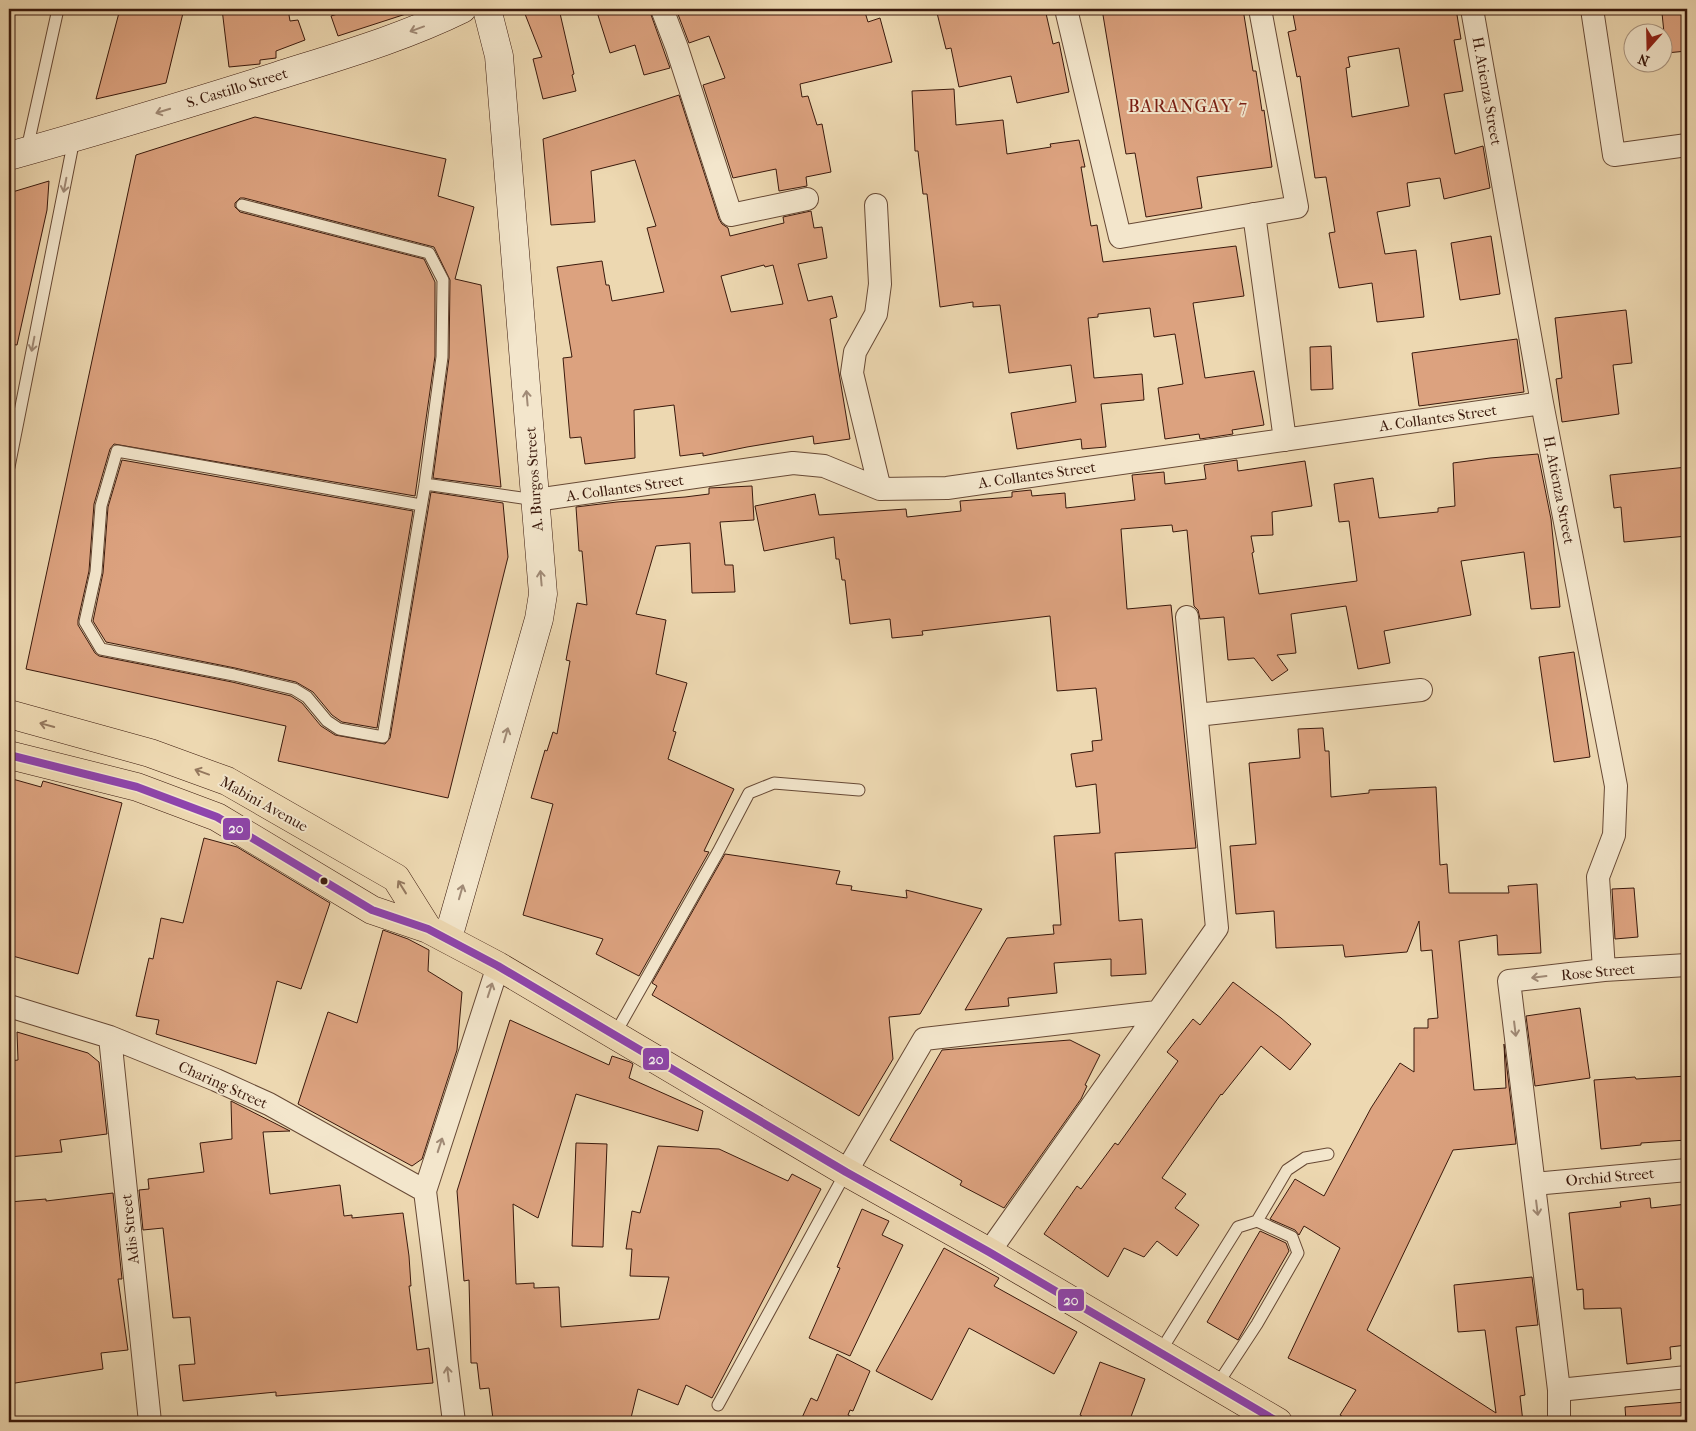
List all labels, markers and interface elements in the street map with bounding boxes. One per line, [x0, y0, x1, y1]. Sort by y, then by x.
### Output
north arrow [1624, 22, 1674, 72]
one-way arrow [410, 25, 426, 34]
street label: H. Atienza Street [1469, 35, 1506, 147]
text: N [1635, 50, 1652, 70]
street label: S. Castillo Street [184, 64, 290, 112]
district label: BARANGAY 7 [1128, 96, 1248, 117]
one-way arrow [155, 106, 171, 116]
one-way arrow [60, 176, 69, 192]
one-way arrow [28, 336, 38, 352]
one-way arrow [523, 391, 532, 407]
street label: A. Collantes Street [1377, 401, 1499, 435]
street label: A. Burgos Street [521, 426, 547, 533]
street label: H. Atienza Street [1540, 434, 1578, 546]
street label: A. Collantes Street [976, 458, 1098, 492]
street label: A. Collantes Street [564, 471, 686, 505]
one-way arrow [537, 570, 546, 586]
one-way arrow [39, 719, 55, 729]
one-way arrow [502, 728, 512, 744]
one-way arrow [195, 767, 210, 776]
street label: Mabini Avenue [217, 772, 312, 836]
line badge: 20 [222, 817, 251, 841]
text: 20 [229, 820, 244, 837]
unlabelled marker [319, 876, 329, 886]
one-way arrow [397, 881, 407, 895]
one-way arrow [457, 884, 467, 900]
street label: Rose Street [1560, 960, 1636, 984]
one-way arrow [1531, 972, 1547, 982]
one-way arrow [486, 983, 495, 998]
one-way arrow [1510, 1021, 1520, 1037]
line badge: 20 [642, 1047, 670, 1071]
text: 20 [649, 1051, 664, 1068]
street label: Charing Street [176, 1057, 271, 1113]
one-way arrow [436, 1137, 445, 1153]
street label: Orchid Street [1565, 1164, 1656, 1190]
street label: Adis Street [117, 1192, 143, 1266]
one-way arrow [1532, 1200, 1542, 1216]
line badge: 20 [1057, 1288, 1085, 1312]
text: 20 [1064, 1292, 1079, 1309]
one-way arrow [443, 1366, 453, 1382]

